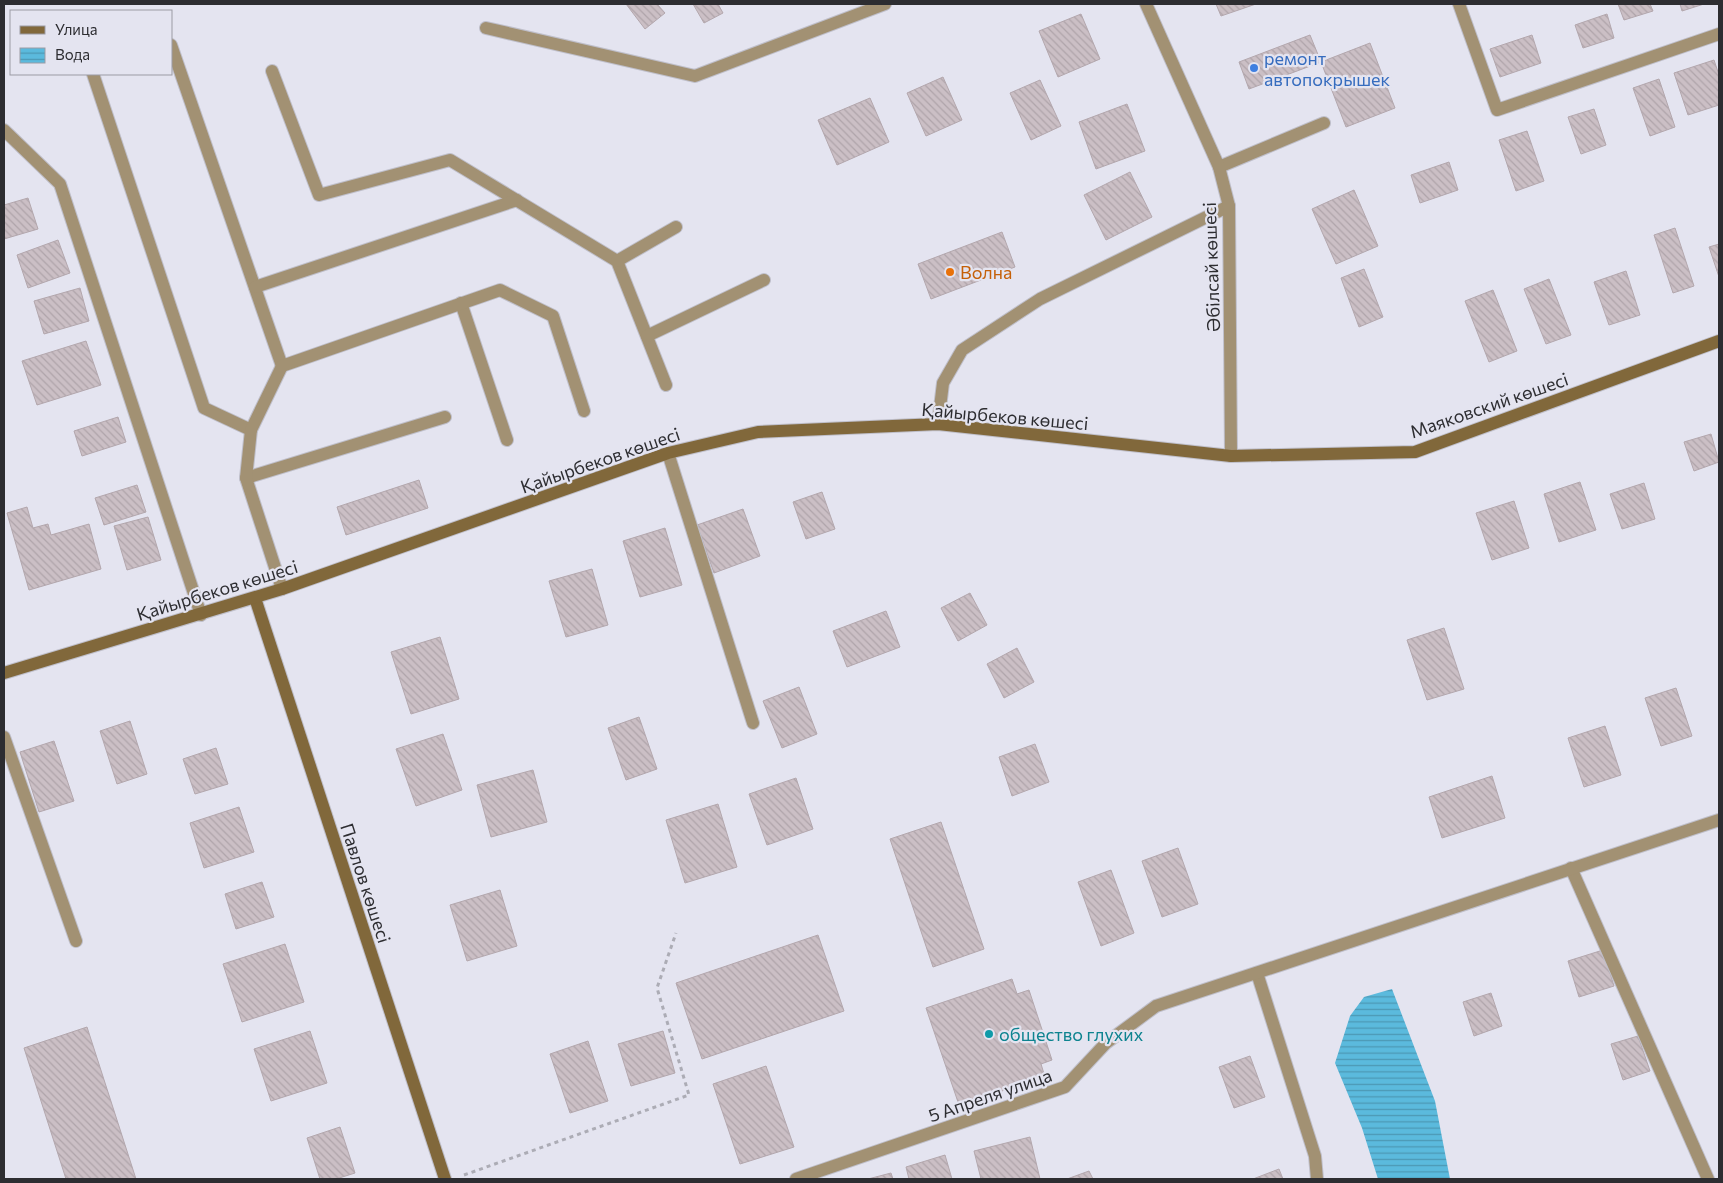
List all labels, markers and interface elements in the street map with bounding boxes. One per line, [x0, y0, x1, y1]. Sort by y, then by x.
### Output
legend [10, 10, 172, 75]
text: Улица [55, 20, 97, 38]
text: Вода [55, 45, 90, 63]
place label: ремонт автопокрышек [1264, 47, 1391, 90]
marker: ремонт автопокрышек [1248, 62, 1260, 74]
street label: Әбілсай көшесі [1198, 202, 1224, 332]
place label: Волна [960, 261, 1012, 283]
marker: Волна [944, 266, 956, 278]
street label: Маяковский көшесі [1407, 368, 1571, 442]
street label: Қайырбеков көшесі [921, 398, 1089, 434]
street label: Қайырбеков көшесі [517, 422, 683, 498]
street label: Қайырбеков көшесі [134, 555, 300, 625]
street label: Павлов көшесі [336, 820, 396, 946]
place label: общество глухих [999, 1023, 1144, 1045]
marker: общество глухих [983, 1028, 995, 1040]
street label: 5 Апреля улица [925, 1064, 1055, 1126]

